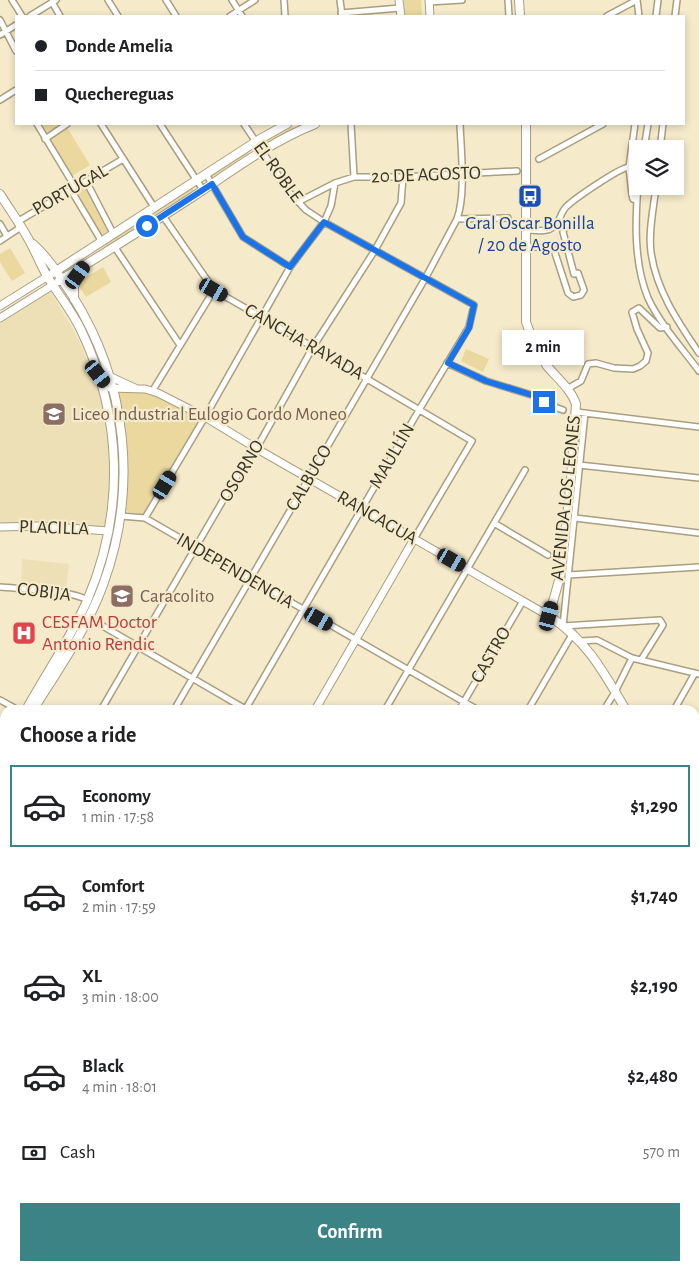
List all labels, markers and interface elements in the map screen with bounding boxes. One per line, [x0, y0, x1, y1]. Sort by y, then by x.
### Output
text: Donde Amelia [65, 37, 173, 56]
text: Quechereguas [65, 85, 174, 104]
street label: EL ROBLE [250, 138, 306, 206]
map controls [629, 140, 684, 195]
button: layers [629, 140, 684, 195]
street label: PORTUGAL [29, 161, 111, 219]
street label: 20 DE AGOSTO [371, 164, 481, 186]
bus stop icon: Gral Oscar Bonilla / 20 de Agosto [517, 183, 543, 209]
place label: Gral Oscar Bonilla / 20 de Agosto [465, 214, 595, 255]
route start [136, 215, 158, 237]
car [63, 258, 92, 292]
car [197, 276, 230, 304]
street label: CANCHA RAYADA [241, 300, 367, 384]
callout: 2 min [503, 330, 585, 364]
text: 2 min [525, 339, 561, 355]
car [82, 358, 113, 390]
route end [533, 391, 555, 413]
school or university icon: Liceo Industrial Eulogio Gordo Moneo [41, 401, 67, 427]
place label: Liceo Industrial Eulogio Gordo Moneo [72, 405, 347, 424]
street label: AVENIDA LOS LEONES [548, 414, 584, 582]
street label: MAULLÍN [364, 419, 418, 492]
street label: OSORNO [216, 437, 268, 505]
street label: CALBUCO [283, 442, 335, 514]
car [150, 468, 179, 502]
street label: RANCAGUA [334, 488, 420, 548]
street label: PLACILLA [19, 517, 89, 539]
street label: INDEPENDENCIA [173, 530, 297, 612]
car [435, 546, 468, 574]
street label: COBIJA [16, 579, 72, 605]
school or university icon: Caracolito [109, 583, 135, 609]
place label: Caracolito [140, 587, 214, 606]
car [537, 600, 560, 632]
car [302, 605, 335, 633]
place label: CESFAM Doctor Antonio Rendic [42, 613, 157, 654]
hospital icon: CESFAM Doctor Antonio Rendic [11, 620, 37, 646]
street label: CASTRO [467, 624, 515, 686]
text: Choose a ride [20, 724, 136, 746]
icon: car [22, 784, 67, 829]
text: Economy [82, 787, 151, 806]
text: $1,290 [630, 797, 678, 816]
text: 1 min · 17:58 [82, 809, 154, 825]
icon: car [22, 874, 67, 919]
text: Comfort [82, 877, 144, 896]
text: $1,740 [631, 887, 678, 906]
text: 2 min · 17:59 [82, 899, 156, 915]
icon: car [22, 964, 67, 1009]
text: XL [82, 967, 102, 986]
text: $2,190 [630, 977, 678, 996]
text: 3 min · 18:00 [82, 989, 159, 1005]
icon: car [22, 1054, 67, 1099]
text: Black [82, 1057, 124, 1076]
text: $2,480 [627, 1067, 678, 1086]
text: 4 min · 18:01 [82, 1079, 157, 1095]
icon: cash [20, 1139, 48, 1167]
text: Cash [60, 1143, 96, 1162]
text: 570 m [643, 1144, 680, 1160]
button: Confirm [20, 1203, 680, 1261]

